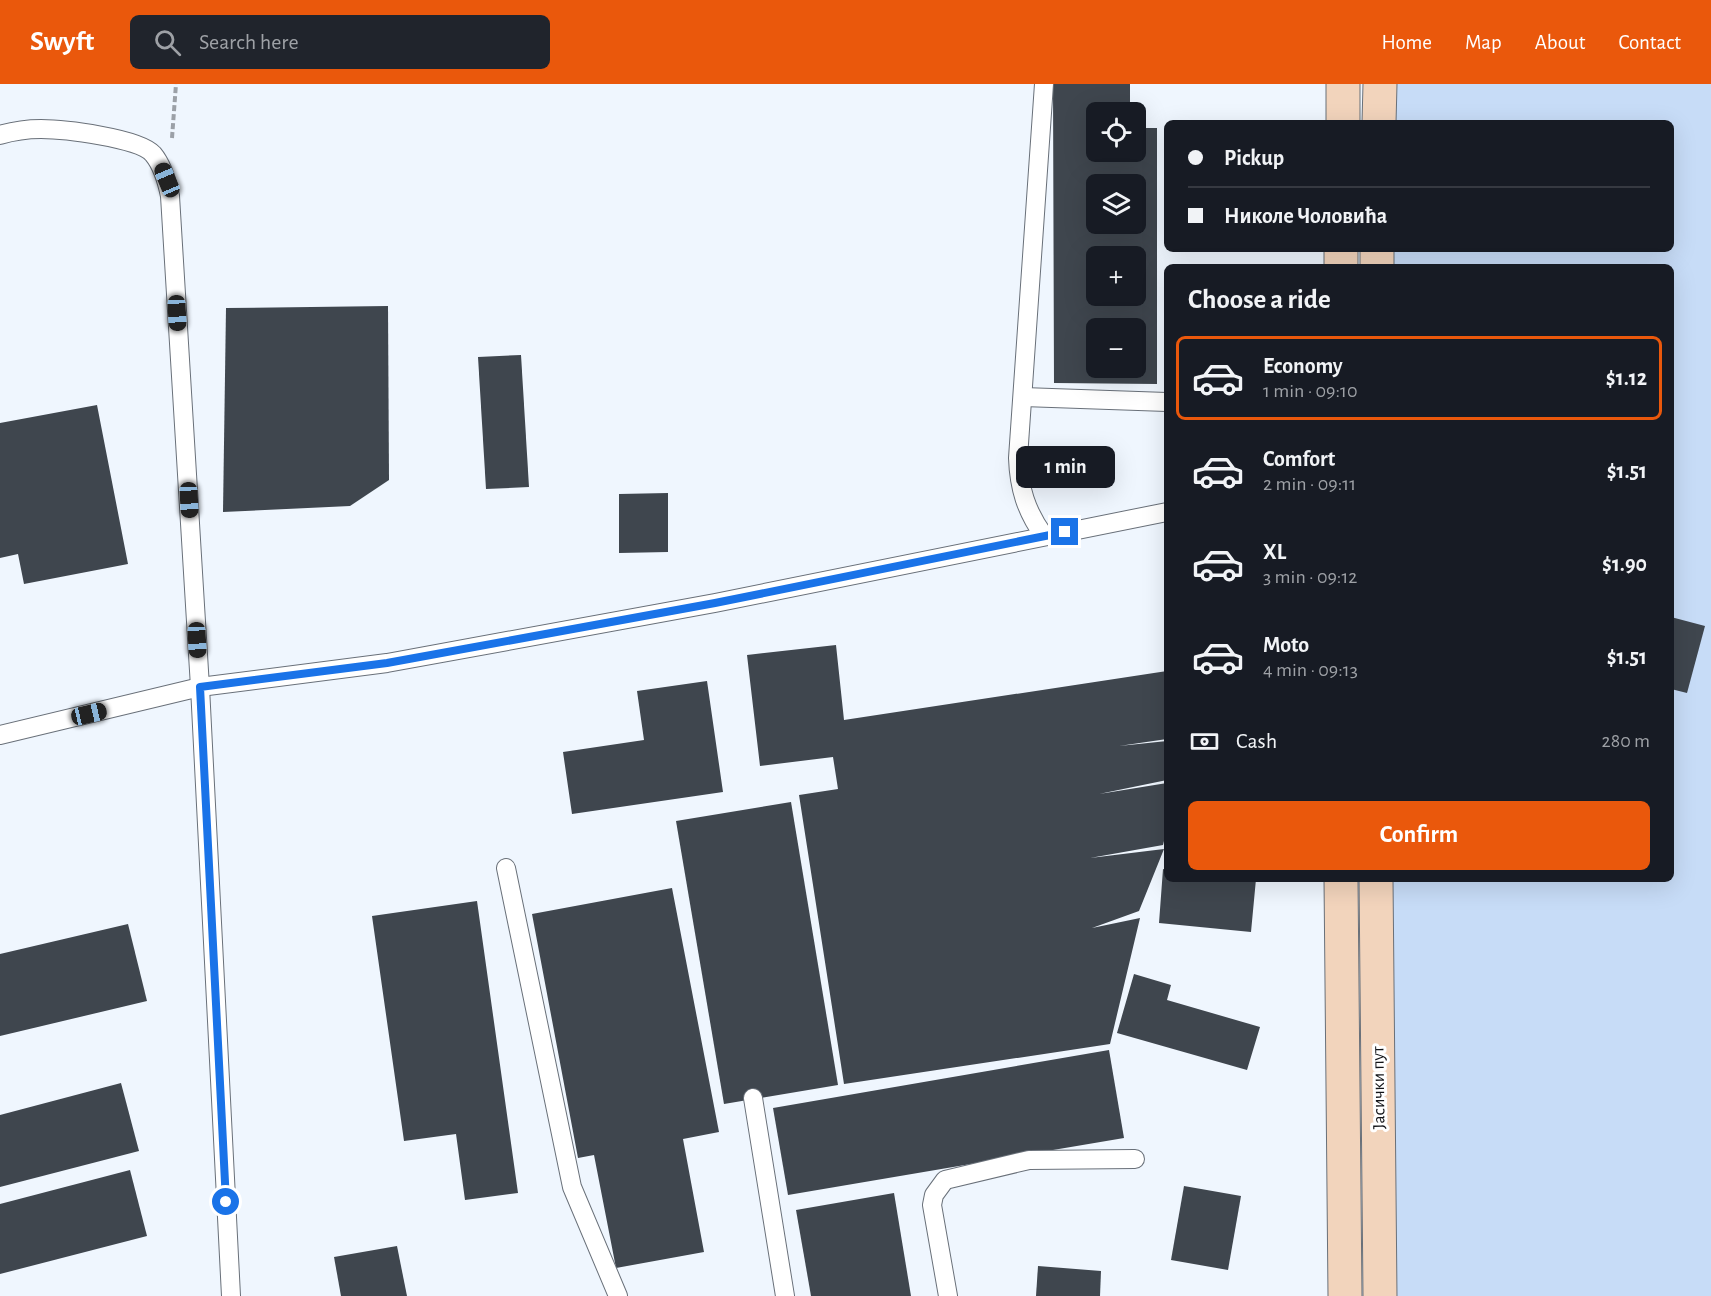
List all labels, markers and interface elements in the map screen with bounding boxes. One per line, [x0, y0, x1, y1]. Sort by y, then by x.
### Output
search box [130, 15, 550, 69]
icon: search [151, 26, 184, 59]
text: Swyft [30, 28, 94, 56]
text: Search here [199, 31, 299, 53]
text: Home [1381, 32, 1432, 53]
text: Map [1465, 32, 1502, 53]
text: About [1535, 32, 1585, 53]
text: Contact [1618, 32, 1681, 53]
map controls [1086, 102, 1146, 378]
button: locate [1086, 102, 1146, 162]
text: Pickup [1224, 147, 1284, 169]
car [152, 160, 182, 200]
button: layers [1086, 174, 1146, 234]
text: Николе Чоловића [1224, 205, 1387, 227]
button: + [1086, 246, 1146, 306]
text: Choose a ride [1188, 286, 1331, 313]
car [167, 295, 187, 331]
button: − [1086, 318, 1146, 378]
icon: car [1191, 351, 1245, 405]
text: Economy [1263, 355, 1343, 377]
text: $1.12 [1606, 367, 1647, 389]
text: 1 min · 09:10 [1263, 381, 1358, 401]
icon: car [1191, 444, 1245, 498]
callout: 1 min [1016, 445, 1114, 487]
text: Comfort [1263, 448, 1335, 470]
text: 1 min [1044, 457, 1087, 477]
text: $1.51 [1607, 460, 1647, 482]
text: 2 min · 09:11 [1263, 474, 1356, 494]
car [179, 482, 199, 518]
route end [1051, 518, 1078, 545]
icon: car [1191, 537, 1245, 591]
text: XL [1263, 541, 1286, 563]
text: $1.90 [1602, 553, 1647, 575]
text: 3 min · 09:12 [1263, 567, 1357, 587]
car [187, 622, 207, 658]
icon: car [1191, 630, 1245, 684]
text: Moto [1263, 634, 1309, 656]
text: $1.51 [1607, 646, 1647, 668]
text: 4 min · 09:13 [1263, 660, 1358, 680]
car [69, 701, 109, 727]
icon: cash [1188, 725, 1221, 758]
text: Cash [1236, 730, 1277, 752]
text: 280 m [1602, 731, 1650, 751]
button: Confirm [1188, 801, 1650, 870]
street label: Јасички пут [1369, 1046, 1389, 1130]
route start [212, 1188, 239, 1215]

